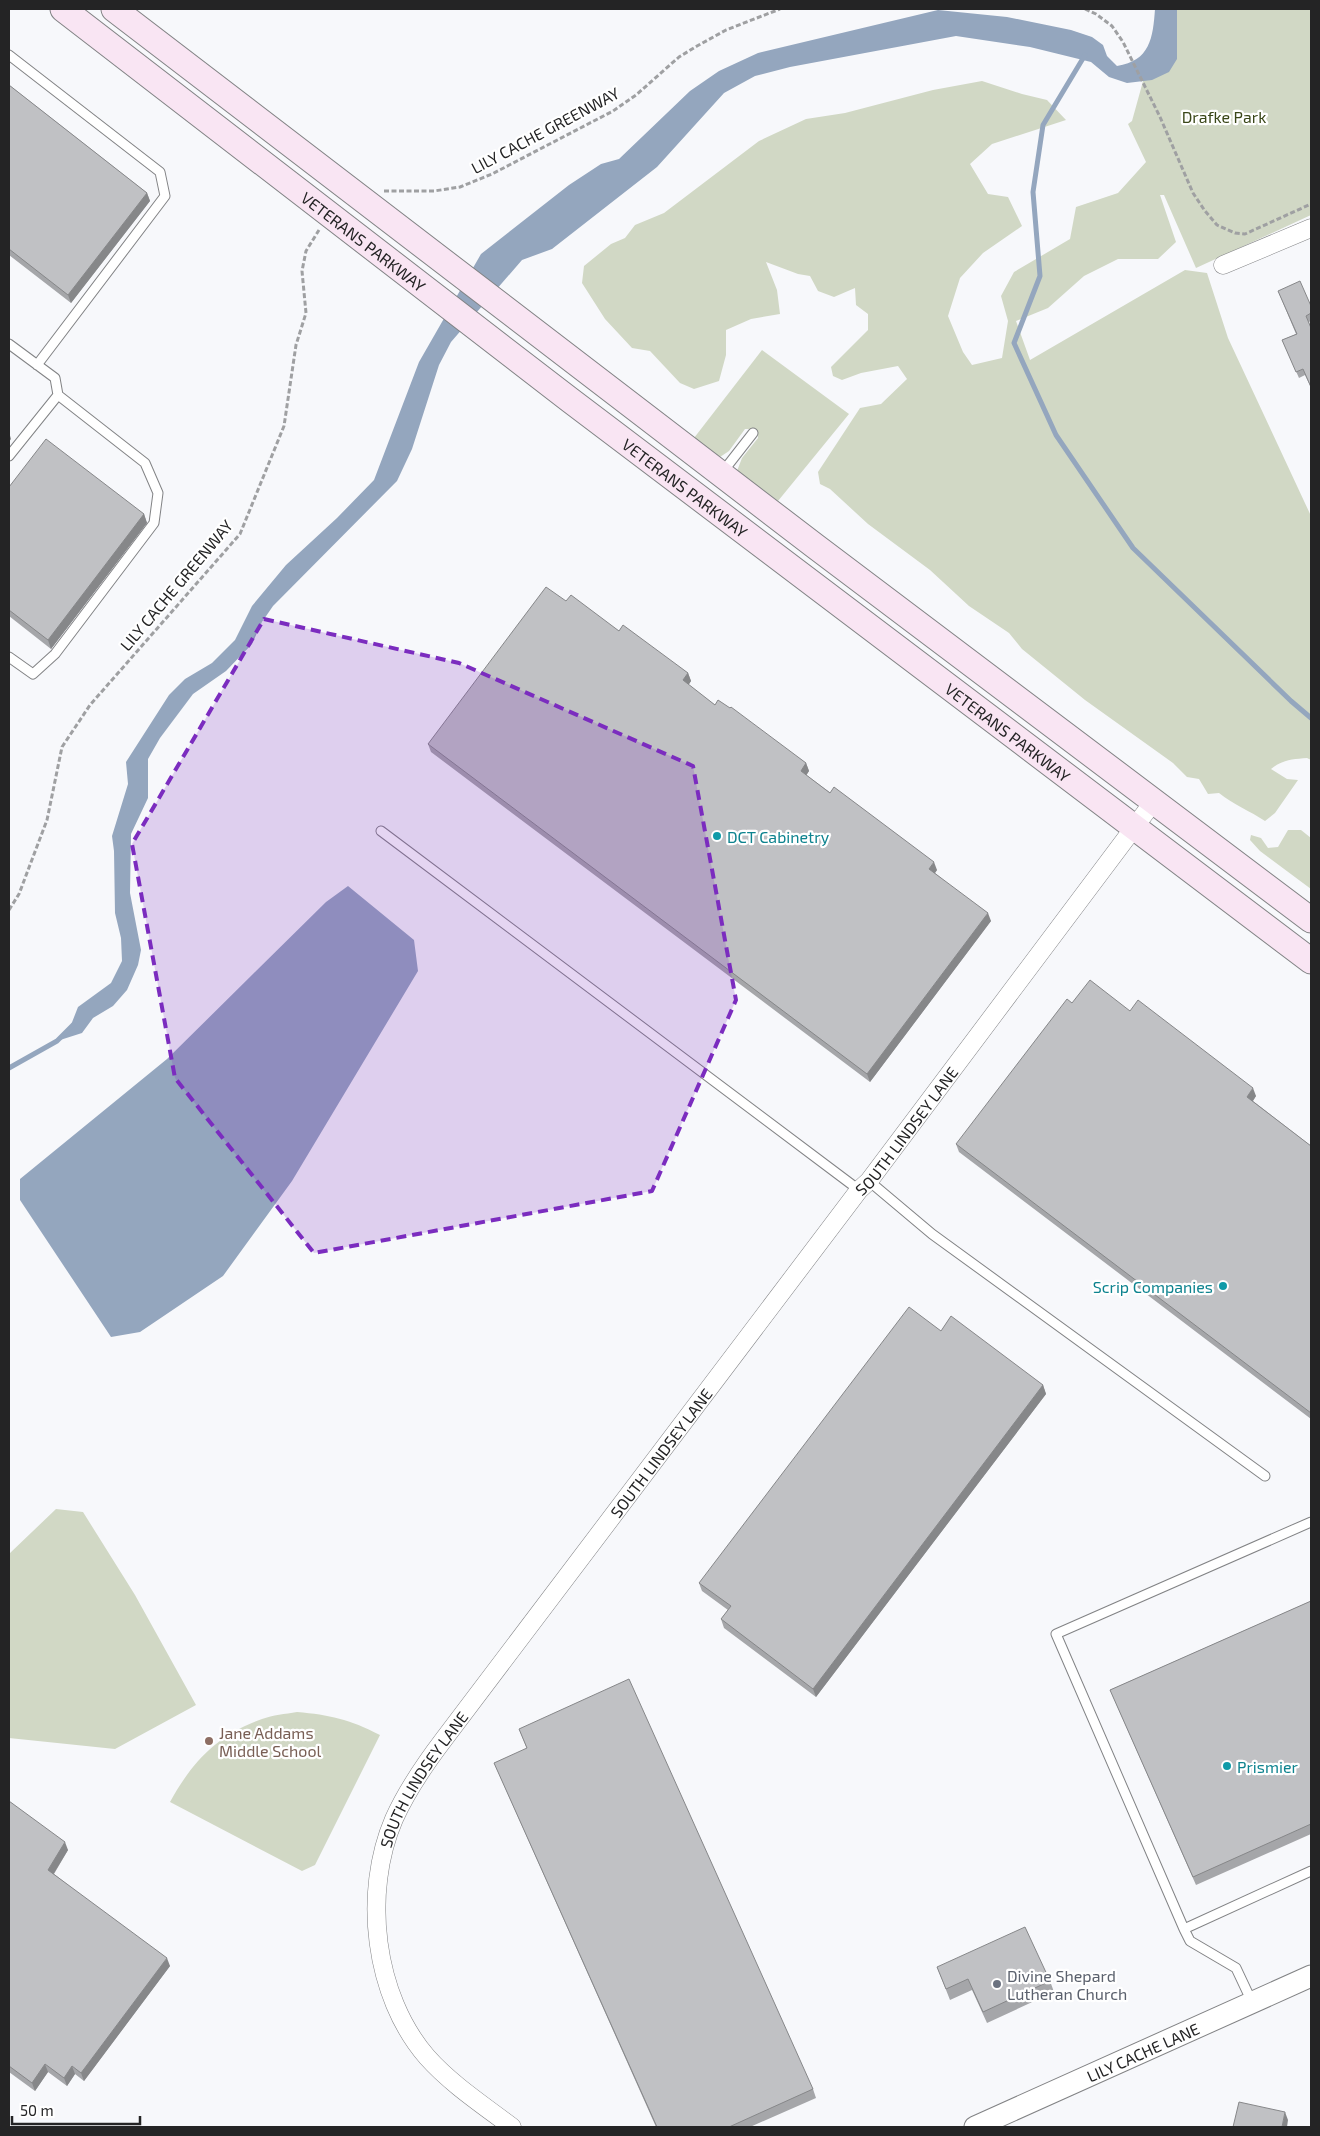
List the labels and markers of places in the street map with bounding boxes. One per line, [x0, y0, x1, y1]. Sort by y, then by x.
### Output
place label: DCT Cabinetry [727, 827, 830, 846]
marker: DCT Cabinetry [711, 830, 723, 842]
place label: Scrip Companies [1093, 1277, 1213, 1296]
marker: Scrip Companies [1217, 1280, 1229, 1292]
place label: Jane Addams Middle School [219, 1723, 322, 1760]
marker: Jane Addams Middle School [203, 1735, 215, 1747]
place label: Prismier [1237, 1757, 1299, 1776]
marker: Prismier [1221, 1760, 1233, 1772]
place label: Divine Shepard Lutheran Church [1007, 1966, 1127, 2003]
marker: Divine Shepard Lutheran Church [991, 1978, 1003, 1990]

